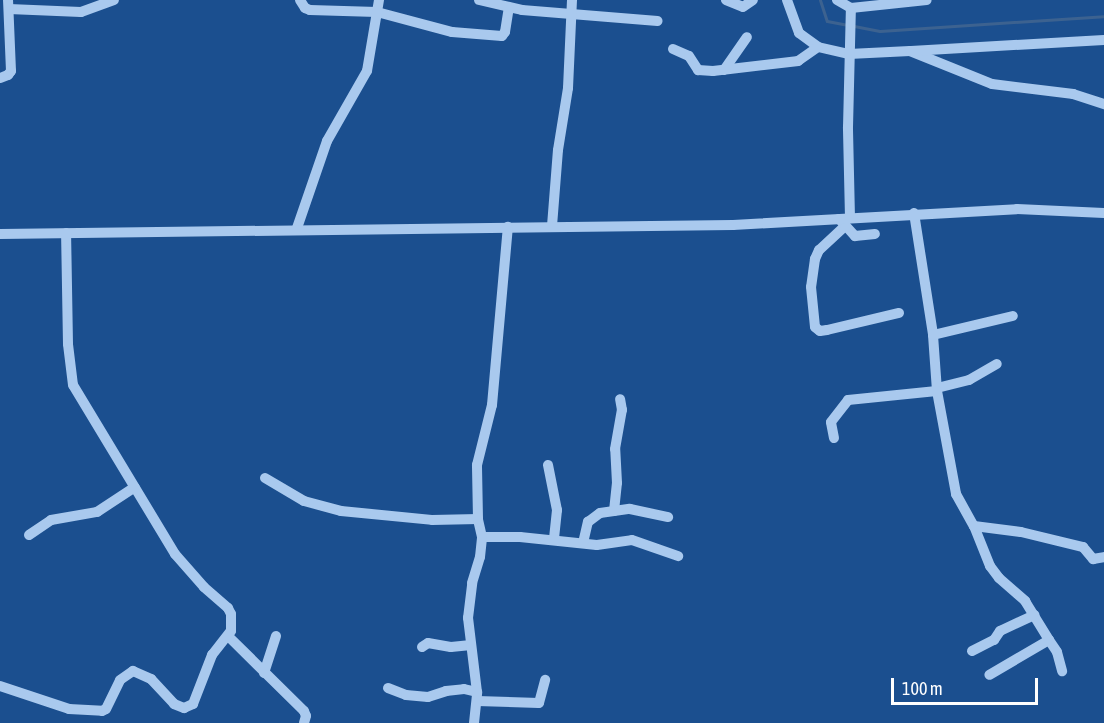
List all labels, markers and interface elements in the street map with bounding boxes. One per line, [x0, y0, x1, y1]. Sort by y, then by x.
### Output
scale bar [894, 666, 1041, 704]
text: 100 m [902, 678, 943, 699]

